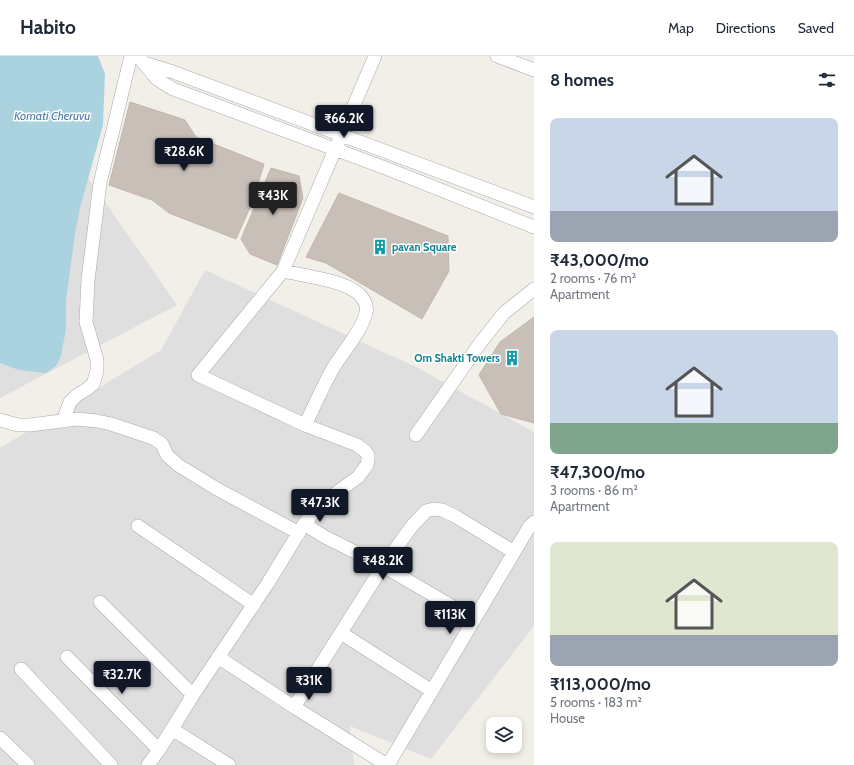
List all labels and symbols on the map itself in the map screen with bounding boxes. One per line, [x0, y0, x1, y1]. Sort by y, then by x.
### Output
pin: ₹66.2K [311, 105, 377, 139]
water label: Komati Cheruvu [14, 108, 90, 123]
pin: ₹28.6K [151, 138, 217, 172]
pin: ₹43K [249, 182, 297, 216]
building icon: pavan Square [371, 238, 389, 256]
place label: pavan Square [392, 240, 457, 254]
building icon: Om Shakti Towers [503, 349, 521, 367]
place label: Om Shakti Towers [414, 351, 500, 365]
pin: ₹47.3K [287, 489, 353, 523]
pin: ₹48.2K [350, 547, 416, 581]
pin: ₹113K [422, 601, 478, 635]
pin: ₹32.7K [89, 661, 155, 695]
pin: ₹31K [285, 667, 333, 701]

